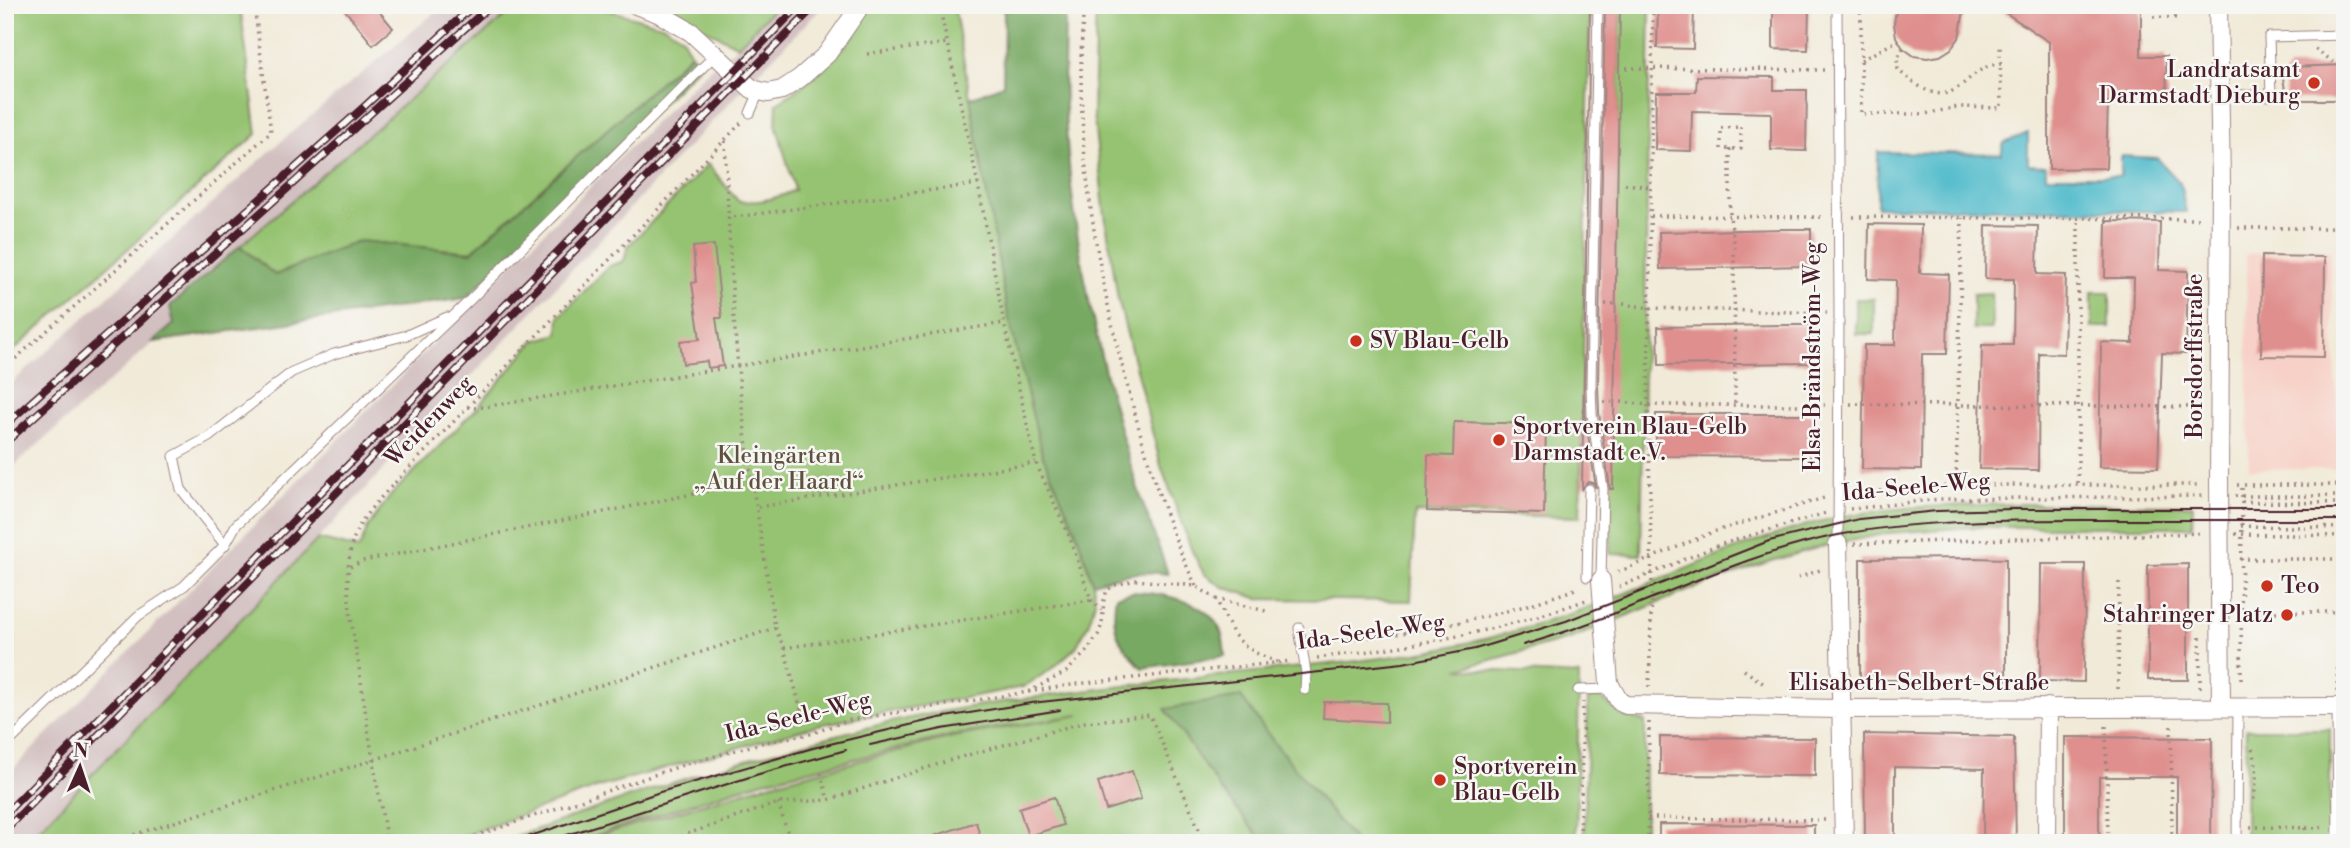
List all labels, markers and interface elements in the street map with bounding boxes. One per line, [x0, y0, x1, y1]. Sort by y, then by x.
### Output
place label: Landratsamt Darmstadt Dieburg [2099, 56, 2300, 110]
marker: Landratsamt Darmstadt Dieburg [2306, 75, 2322, 91]
street label: Elsa-Brändström-Weg [1799, 242, 1827, 472]
street label: Borsdorffstraße [2181, 273, 2209, 440]
place label: SV Blau-Gelb [1370, 327, 1509, 355]
marker: SV Blau-Gelb [1348, 333, 1364, 349]
street label: Weidenweg [378, 369, 479, 473]
place label: Sportverein Blau-Gelb Darmstadt e.V. [1513, 413, 1747, 467]
marker: Sportverein Blau-Gelb Darmstadt e.V. [1491, 432, 1507, 448]
park label: Kleingärten „Auf der Haard“ [694, 442, 864, 496]
street label: Ida-Seele-Weg [1841, 467, 1991, 507]
place label: Teo [2281, 572, 2320, 600]
marker: Teo [2259, 578, 2275, 594]
place label: Stahringer Platz [2103, 601, 2273, 629]
marker: Stahringer Platz [2279, 607, 2295, 623]
street label: Ida-Seele-Weg [1295, 608, 1447, 656]
street label: Elisabeth-Selbert-Straße [1789, 669, 2049, 697]
street label: Ida-Seele-Weg [722, 685, 874, 749]
north arrow [46, 732, 116, 802]
text: N [73, 739, 89, 763]
place label: Sportverein Blau-Gelb [1453, 753, 1578, 807]
marker: Sportverein Blau-Gelb [1432, 772, 1448, 788]

